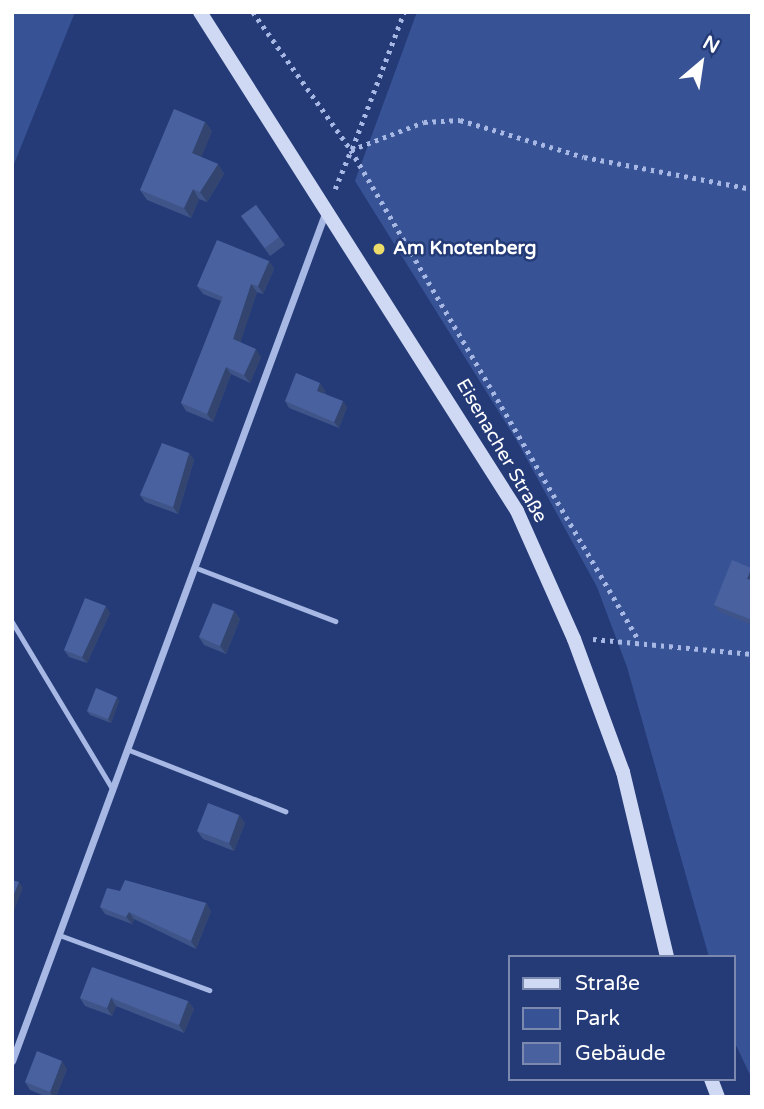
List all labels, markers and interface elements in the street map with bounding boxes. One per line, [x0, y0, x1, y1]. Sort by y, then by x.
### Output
north arrow [666, 28, 736, 98]
text: N [699, 31, 723, 58]
place label: Am Knotenberg [393, 238, 536, 260]
marker: Am Knotenberg [371, 241, 387, 257]
street label: Eisenacher Straße [451, 375, 551, 527]
legend [508, 955, 736, 1081]
text: Straße [575, 971, 640, 996]
text: Park [575, 1006, 620, 1031]
text: Gebäude [575, 1041, 666, 1066]

